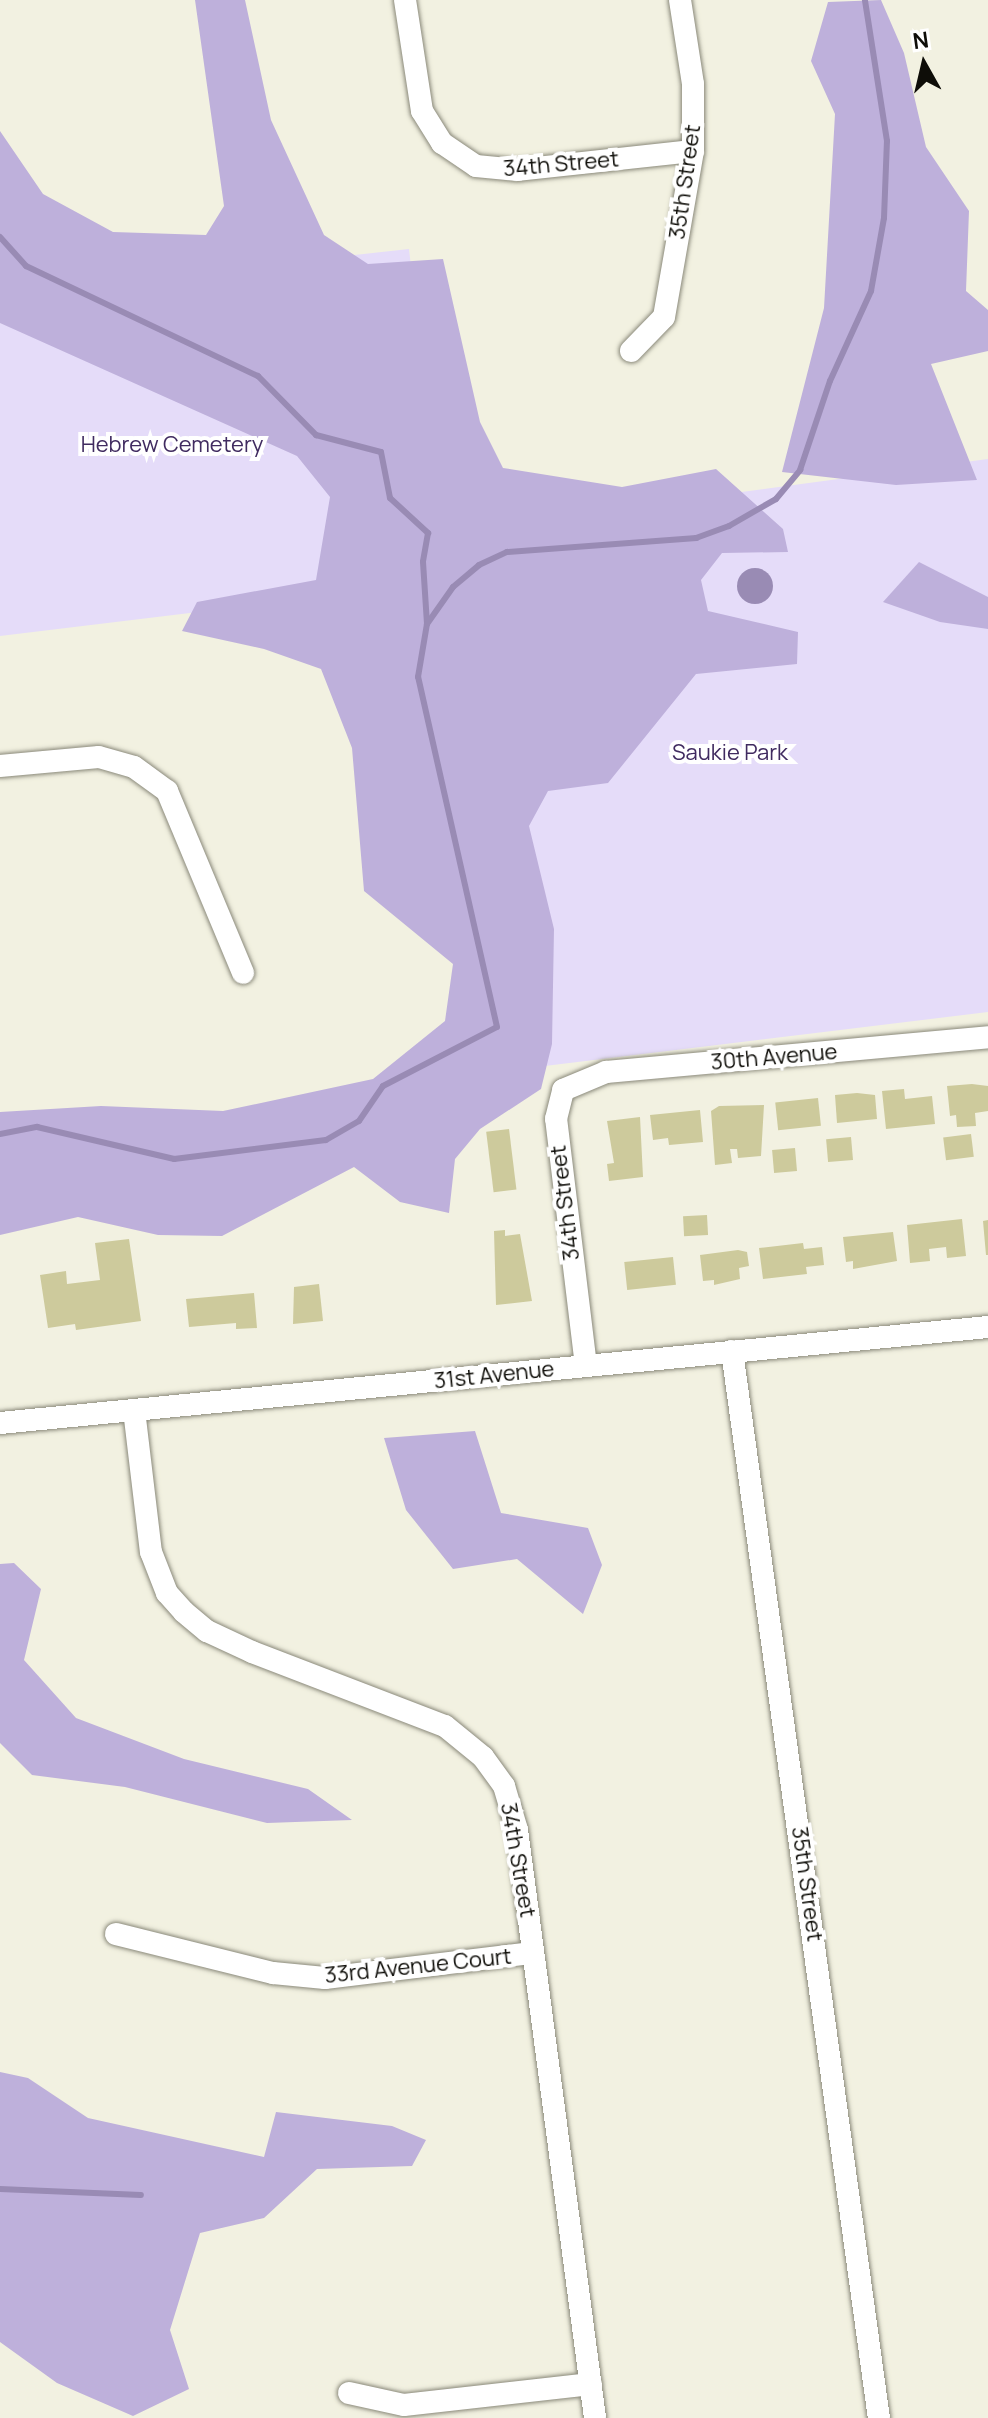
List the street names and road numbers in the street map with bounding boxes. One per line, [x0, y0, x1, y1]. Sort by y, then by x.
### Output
street label: 35th Street [664, 123, 706, 241]
street label: 34th Street [502, 146, 620, 182]
street label: 30th Avenue [710, 1038, 838, 1076]
street label: 34th Street [545, 1144, 585, 1262]
street label: 31st Avenue [433, 1356, 555, 1394]
street label: 34th Street [495, 1801, 541, 1919]
street label: 35th Street [786, 1825, 828, 1943]
street label: 33rd Avenue Court [323, 1943, 513, 1989]

